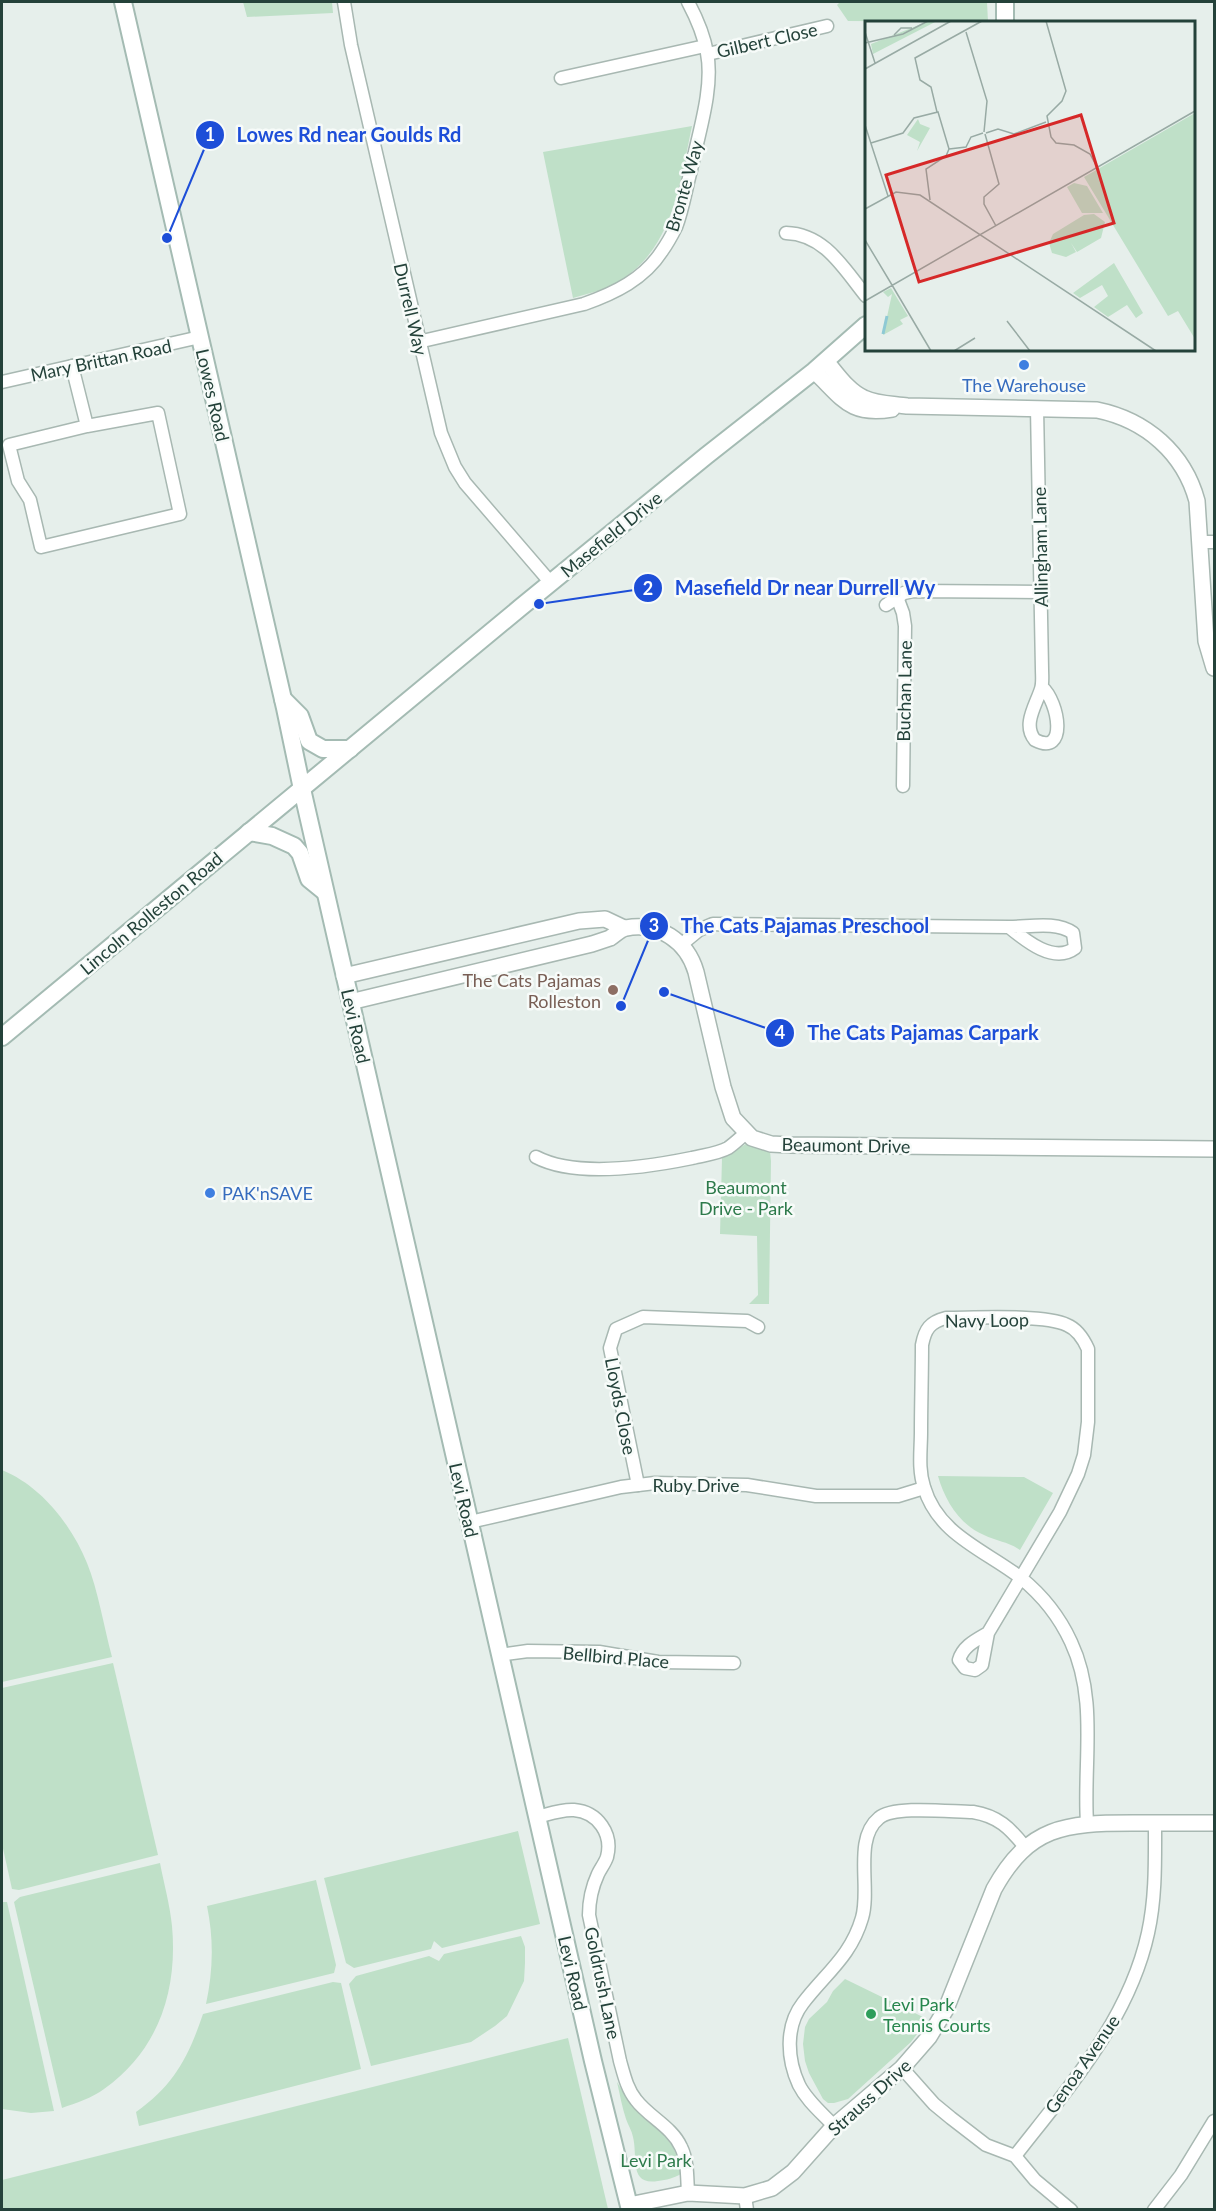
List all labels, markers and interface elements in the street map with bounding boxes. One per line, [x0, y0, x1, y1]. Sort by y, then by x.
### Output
street label: Gilbert Close [715, 18, 819, 62]
inset map [865, 21, 1195, 351]
callout: Lowes Rd near Goulds Rd [195, 116, 474, 154]
text: Lowes Rd near Goulds Rd [237, 122, 461, 146]
text: 1 [205, 123, 215, 145]
street label: Bronte Way [661, 137, 708, 234]
street label: Durrell Way [390, 261, 432, 358]
street label: Mary Brittan Road [29, 334, 173, 386]
street label: Lowes Road [192, 346, 234, 444]
marker: The Warehouse [1017, 358, 1031, 372]
place label: The Warehouse [962, 374, 1086, 396]
street label: Masefield Drive [556, 486, 666, 582]
street label: Allingham Lane [1028, 487, 1052, 607]
callout: Masefield Dr near Durrell Wy [633, 569, 948, 607]
text: Masefield Dr near Durrell Wy [675, 575, 936, 599]
text: 2 [643, 577, 653, 599]
street label: Buchan Lane [892, 640, 916, 742]
street label: Lincoln Rolleston Road [75, 847, 227, 979]
callout: The Cats Pajamas Preschool [639, 907, 941, 945]
text: The Cats Pajamas Preschool [681, 913, 929, 937]
text: 3 [649, 914, 659, 936]
place label: The Cats Pajamas Rolleston [462, 969, 601, 1012]
marker: The Cats Pajamas Rolleston [606, 983, 620, 997]
street label: Levi Road [337, 986, 375, 1066]
callout: The Cats Pajamas Carpark [765, 1014, 1051, 1052]
text: The Cats Pajamas Carpark [807, 1020, 1039, 1044]
text: 4 [775, 1021, 785, 1043]
street label: Beaumont Drive [781, 1133, 911, 1157]
park label: Beaumont Drive - Park [699, 1176, 794, 1219]
place label: PAK'nSAVE [222, 1182, 313, 1204]
marker: PAK'nSAVE [203, 1186, 217, 1200]
street label: Navy Loop [945, 1308, 1029, 1332]
street label: Lloyds Close [601, 1355, 641, 1457]
street label: Levi Road [445, 1460, 483, 1540]
street label: Ruby Drive [652, 1474, 740, 1496]
street label: Bellbird Place [562, 1641, 670, 1673]
street label: Goldrush Lane [580, 1925, 626, 2041]
street label: Levi Road [554, 1933, 592, 2013]
place label: Levi Park Tennis Courts [883, 1993, 991, 2036]
marker: Levi Park Tennis Courts [864, 2007, 878, 2021]
street label: Genoa Avenue [1040, 2010, 1124, 2118]
street label: Strauss Drive [823, 2054, 915, 2140]
park label: Levi Park [620, 2149, 692, 2171]

